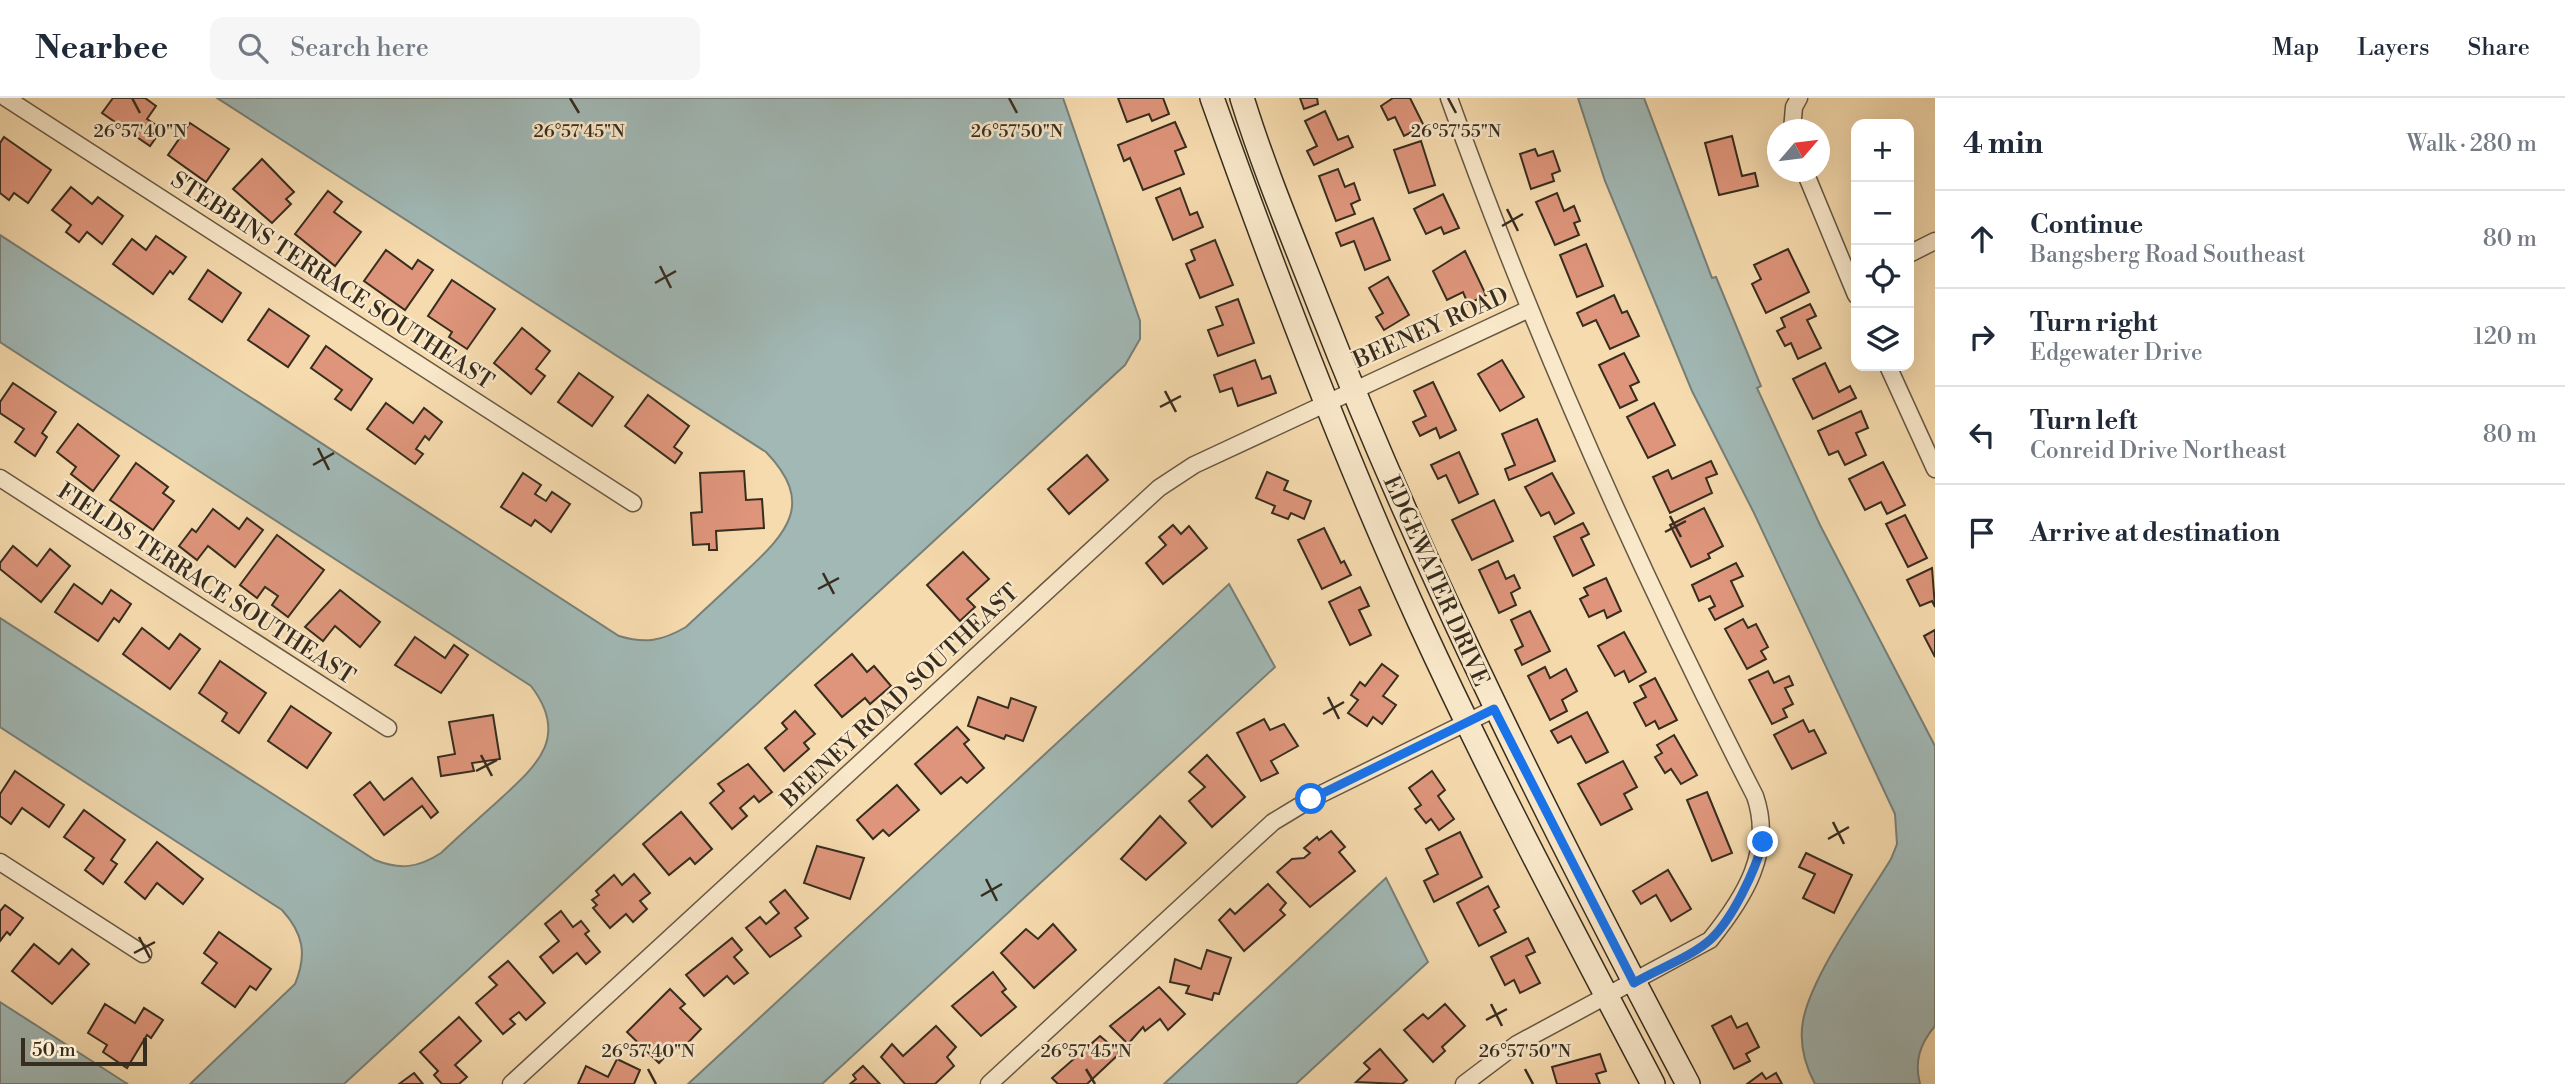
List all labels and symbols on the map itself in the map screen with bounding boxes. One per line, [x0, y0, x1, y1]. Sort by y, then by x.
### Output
north arrow [1767, 119, 1830, 182]
text: 26°57'40"N [93, 120, 187, 143]
text: 26°57'45"N [533, 120, 625, 143]
text: 26°57'50"N [971, 120, 1064, 143]
text: 26°57'55"N [1411, 120, 1502, 143]
street label: STEBBINS TERRACE SOUTHEAST [165, 166, 499, 396]
street label: BEENEY ROAD [1348, 281, 1513, 375]
street label: EDGEWATER DRIVE [1377, 471, 1495, 691]
street label: FIELDS TERRACE SOUTHEAST [52, 477, 360, 691]
street label: BEENEY ROAD SOUTHEAST [774, 578, 1025, 814]
route start [1295, 783, 1326, 814]
route end [1747, 826, 1778, 857]
scale bar [21, 1035, 147, 1067]
text: 26°57'40"N [601, 1040, 695, 1063]
text: 26°57'45"N [1040, 1040, 1132, 1063]
text: 26°57'50"N [1479, 1040, 1572, 1063]

